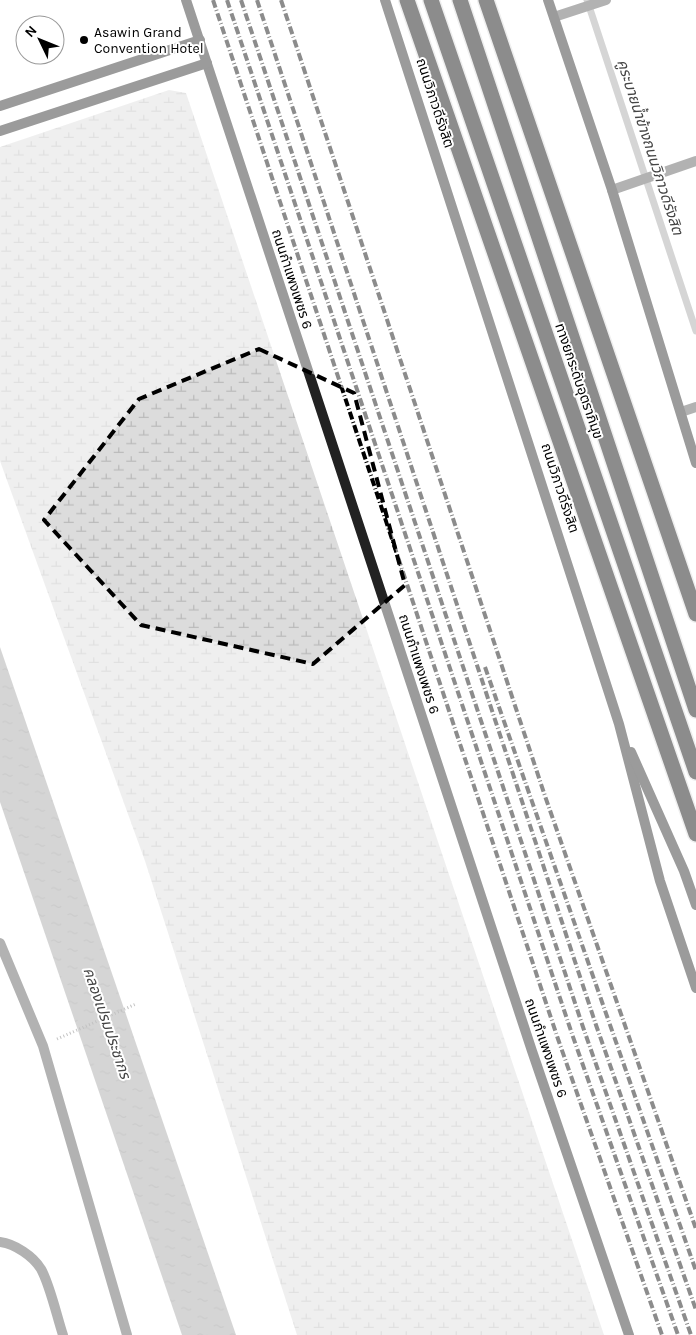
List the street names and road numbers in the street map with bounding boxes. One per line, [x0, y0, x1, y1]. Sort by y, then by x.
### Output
street label: ถนนวิภาวดีรังสิต [412, 56, 458, 150]
street label: ถนนกำแพงเพชร 6 [268, 227, 316, 331]
street label: ทางยกระดับอุตราภิมุข [551, 321, 607, 441]
street label: ถนนวิภาวดีรังสิต [537, 441, 583, 535]
street label: ถนนกำแพงเพชร 6 [395, 612, 443, 716]
street label: ถนนกำแพงเพชร 6 [521, 996, 571, 1100]

